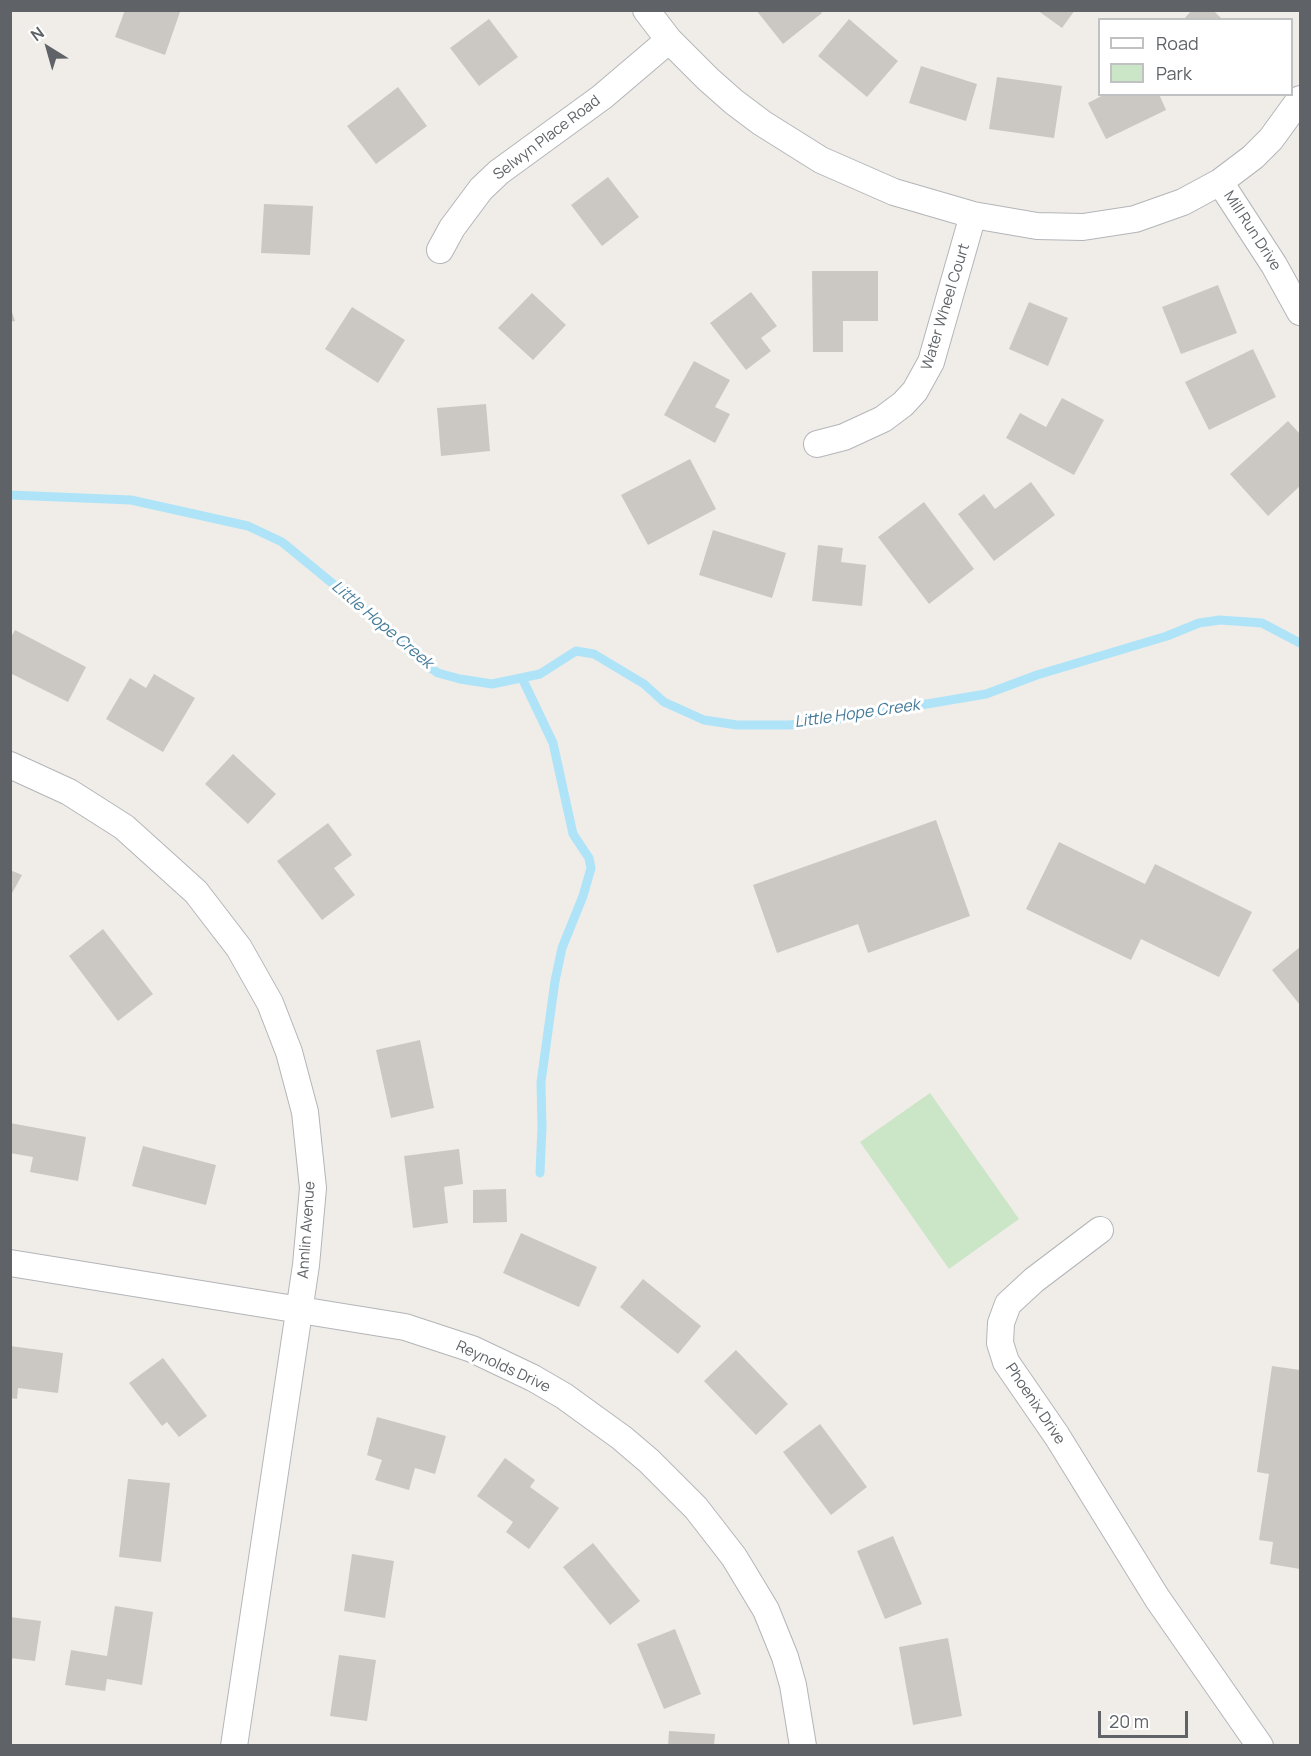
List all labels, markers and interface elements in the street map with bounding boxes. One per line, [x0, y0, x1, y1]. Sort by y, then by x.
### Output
north arrow [18, 18, 78, 78]
legend [1098, 18, 1293, 96]
text: N [26, 21, 48, 46]
text: Road [1156, 31, 1199, 55]
text: Park [1156, 61, 1192, 85]
street label: Selwyn Place Road [490, 92, 604, 184]
street label: Mill Run Drive [1220, 188, 1284, 274]
street label: Water Wheel Court [918, 242, 974, 372]
water label: Little Hope Creek [327, 577, 437, 673]
water label: Little Hope Creek [793, 696, 921, 732]
street label: Annlin Avenue [295, 1181, 319, 1279]
street label: Reynolds Drive [453, 1337, 553, 1397]
street label: Phoenix Drive [1001, 1360, 1069, 1448]
scale bar [1101, 1699, 1191, 1737]
text: 20 m [1109, 1709, 1149, 1733]

